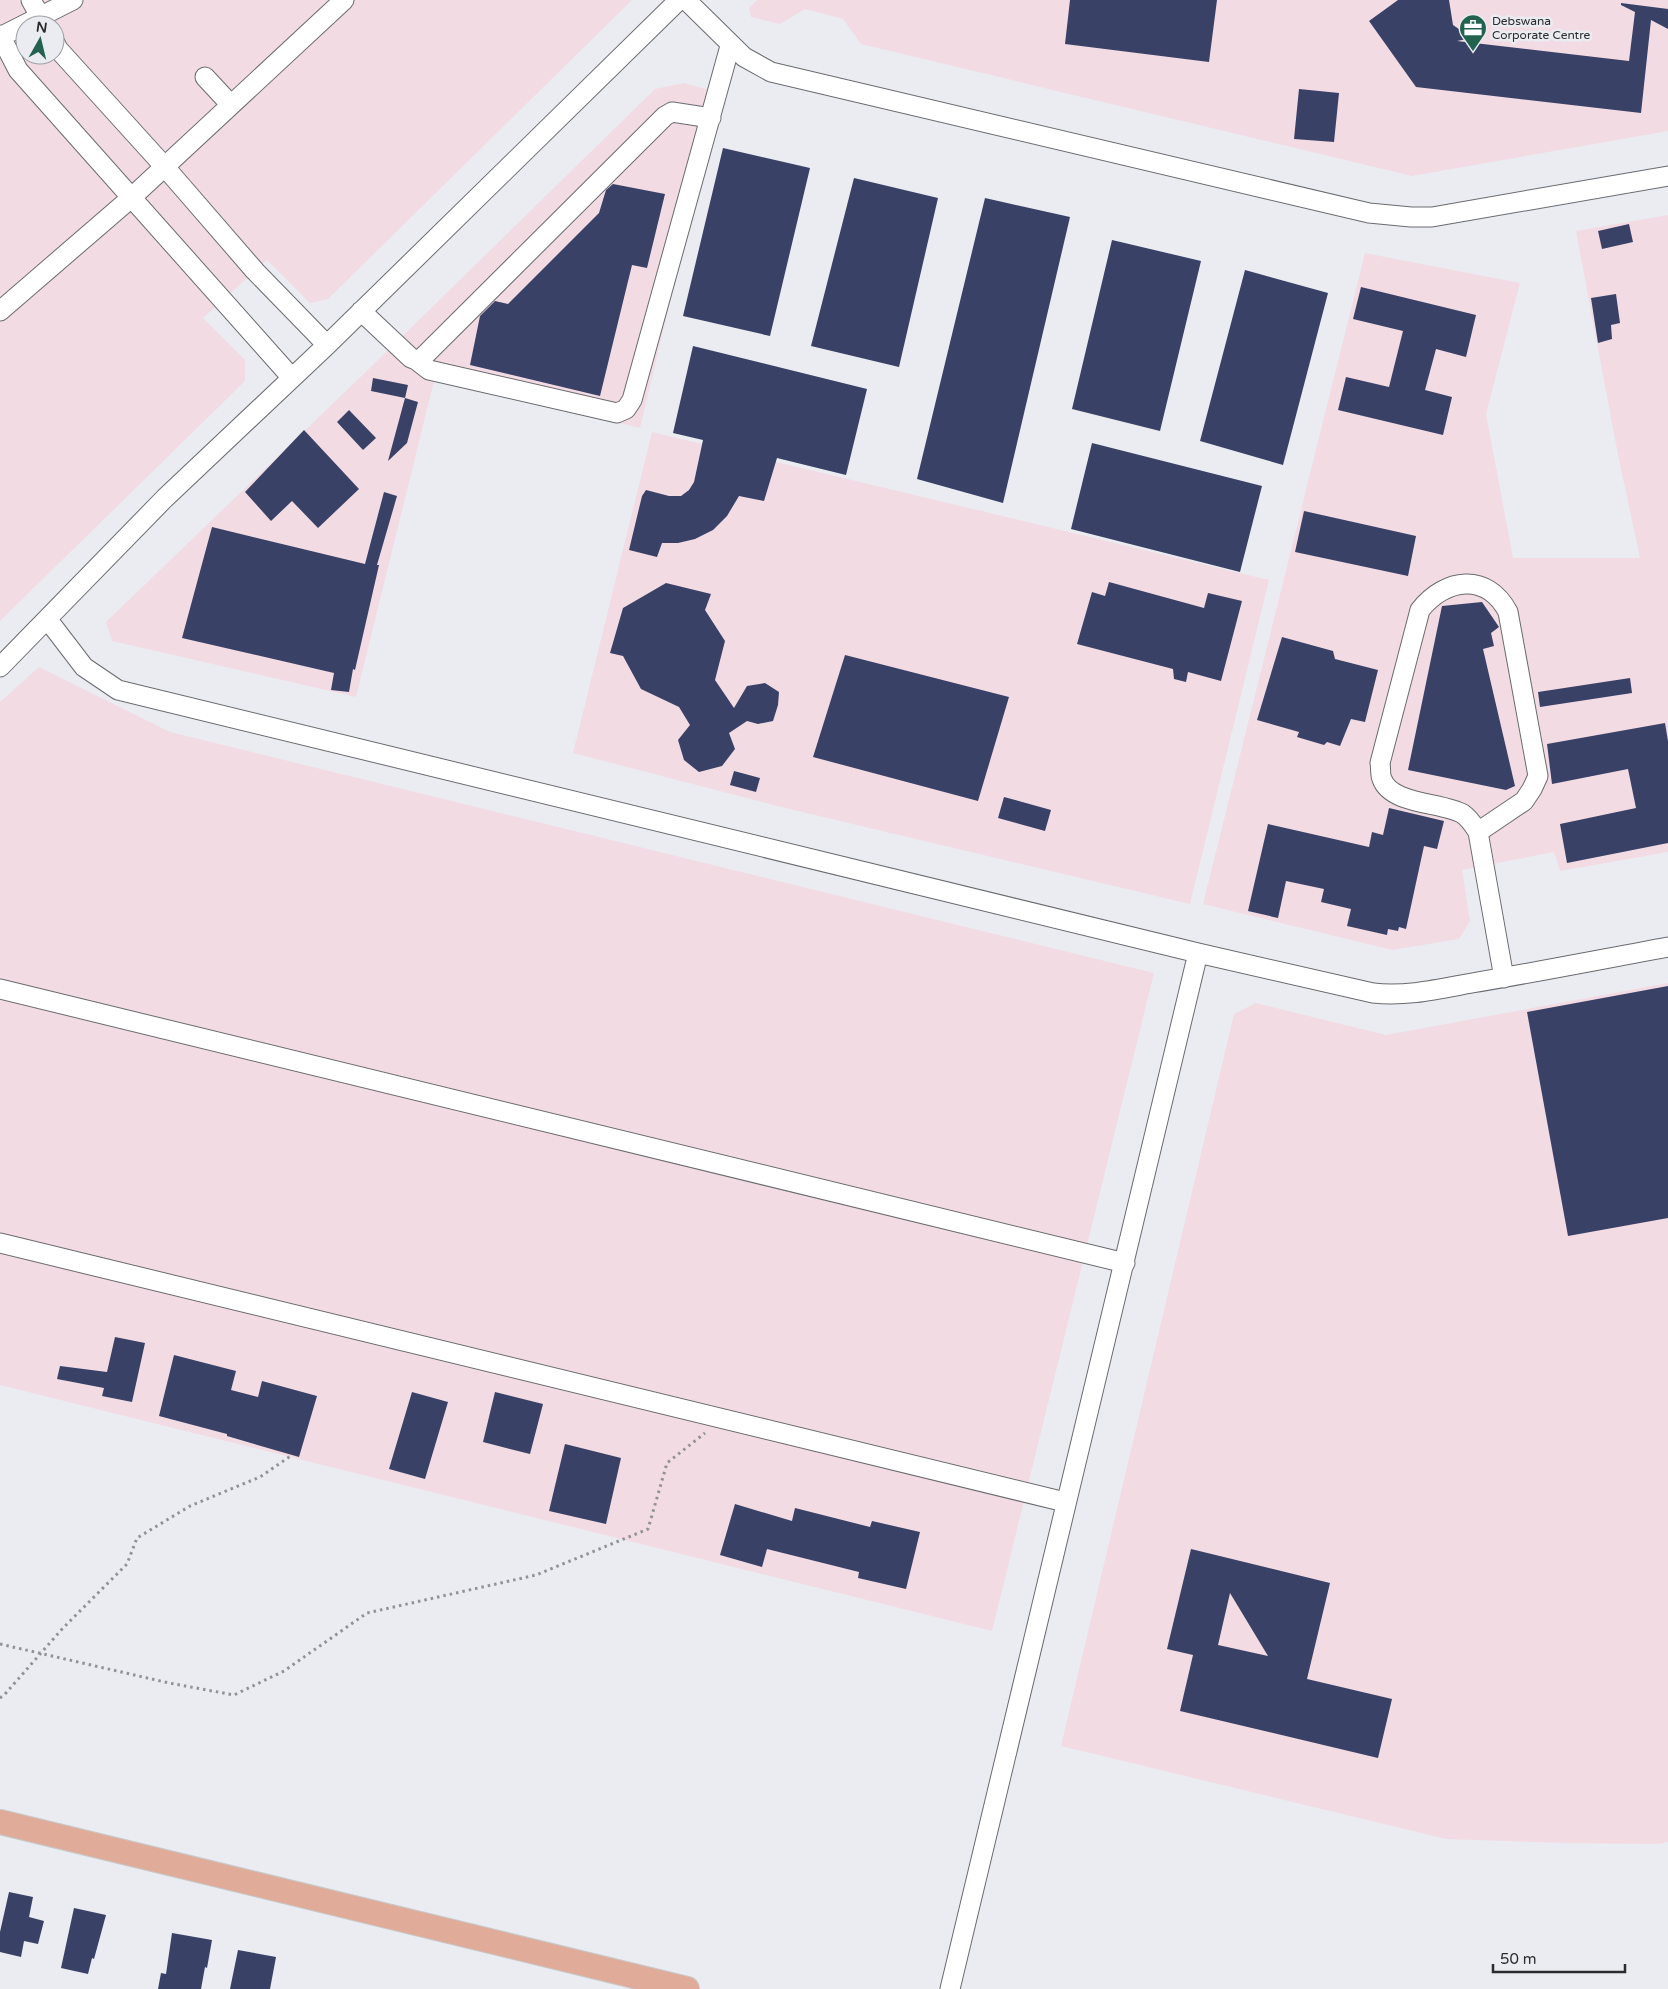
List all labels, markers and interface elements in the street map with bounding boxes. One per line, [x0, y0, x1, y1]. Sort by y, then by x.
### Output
office icon: Debswana Corporate Centre [1458, 13, 1488, 52]
place label: Debswana Corporate Centre [1492, 14, 1591, 42]
north arrow [15, 15, 65, 65]
text: N [35, 18, 48, 37]
scale bar [1493, 1942, 1626, 1974]
text: 50 m [1500, 1950, 1537, 1968]

